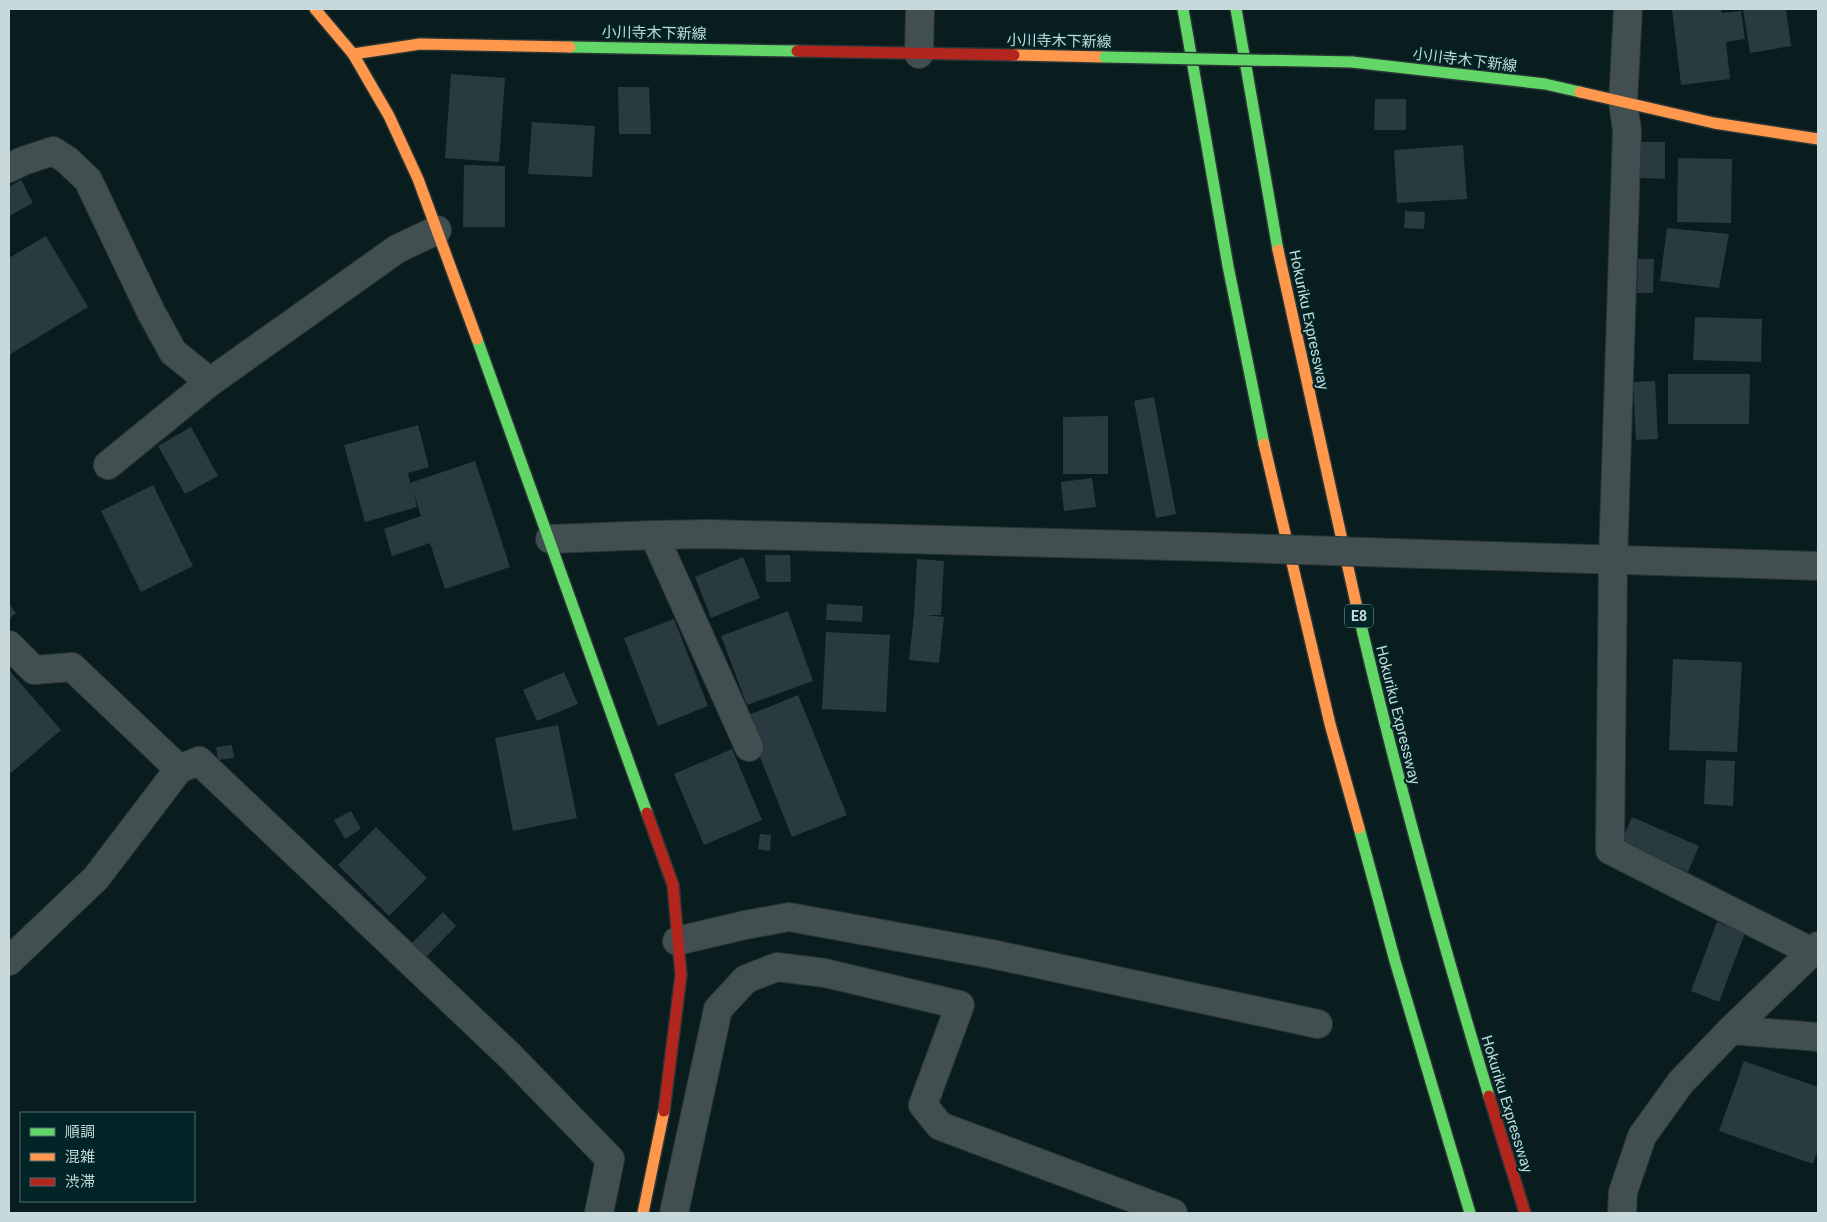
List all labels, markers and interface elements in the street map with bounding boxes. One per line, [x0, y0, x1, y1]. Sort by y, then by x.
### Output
street label: 小川寺木下新線 [601, 23, 707, 43]
street label: 小川寺木下新線 [1006, 31, 1112, 51]
street label: 小川寺木下新線 [1412, 45, 1518, 75]
street label: Hokuriku Expressway [1285, 248, 1333, 392]
road number: E8 [1345, 604, 1373, 628]
street label: Hokuriku Expressway [1372, 644, 1424, 786]
street label: Hokuriku Expressway [1478, 1033, 1536, 1175]
legend [20, 1112, 195, 1202]
text: 順調 [65, 1123, 95, 1141]
text: 混雑 [65, 1148, 95, 1166]
text: 渋滞 [65, 1173, 95, 1191]

